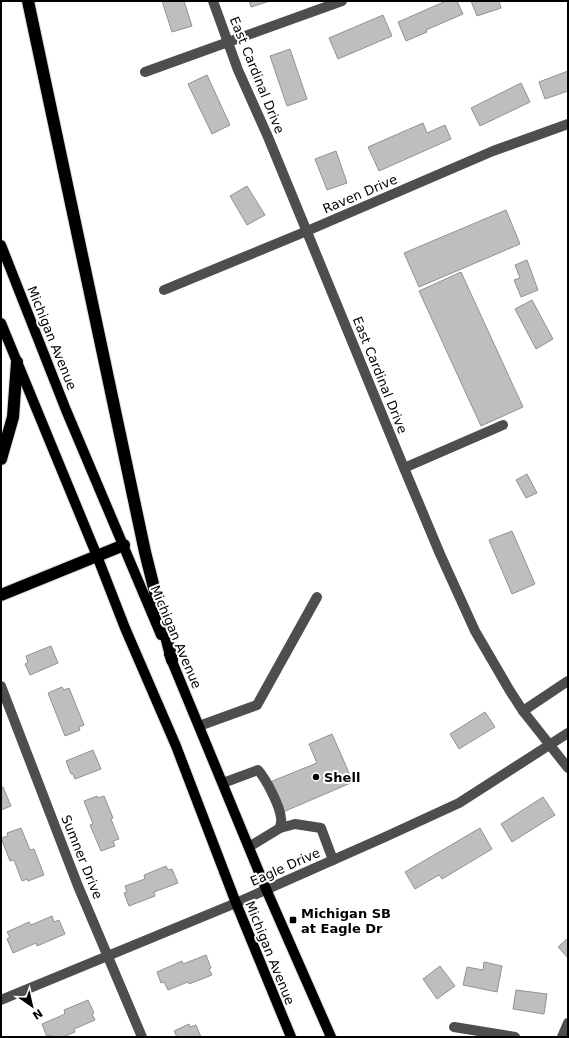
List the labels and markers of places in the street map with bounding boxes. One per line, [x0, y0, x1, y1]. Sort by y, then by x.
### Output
place label: Shell [324, 770, 360, 785]
marker: Shell [311, 772, 321, 782]
place label: Michigan SB at Eagle Dr [301, 906, 391, 936]
marker: Michigan SB at Eagle Dr [288, 915, 298, 925]

